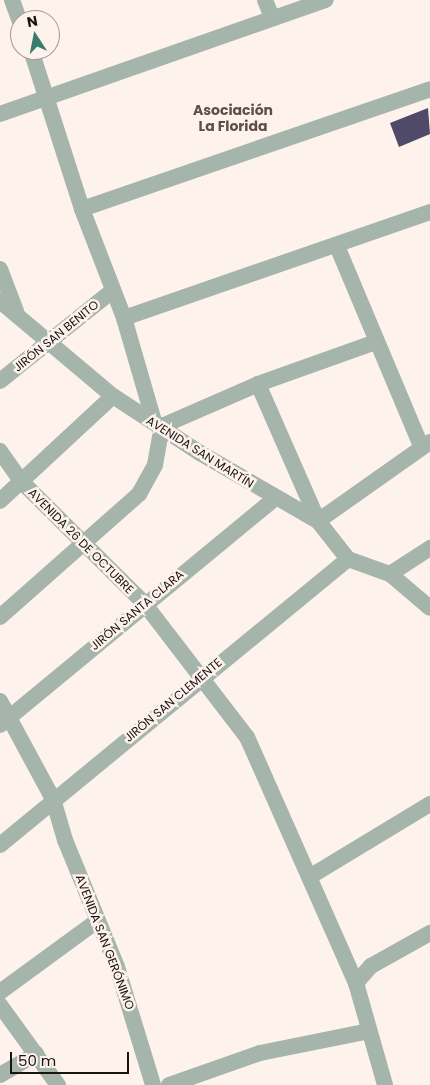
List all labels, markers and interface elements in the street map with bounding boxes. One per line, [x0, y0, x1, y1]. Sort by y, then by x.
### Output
north arrow [10, 10, 60, 60]
text: N [25, 10, 39, 32]
district label: Asociación La Florida [193, 102, 273, 134]
street label: JIRÓN SAN BENITO [11, 297, 101, 375]
street label: AVENIDA SAN MARTÍN [144, 413, 256, 491]
street label: AVENIDA 26 DE OCTUBRE [25, 485, 137, 597]
street label: JIRÓN SANTA CLARA [88, 567, 186, 653]
street label: JIRÓN SAN CLEMENTE [121, 655, 225, 745]
street label: AVENIDA SAN GERÓNIMO [73, 872, 137, 1012]
scale bar [12, 1042, 131, 1074]
text: 50 m [18, 1050, 56, 1071]

